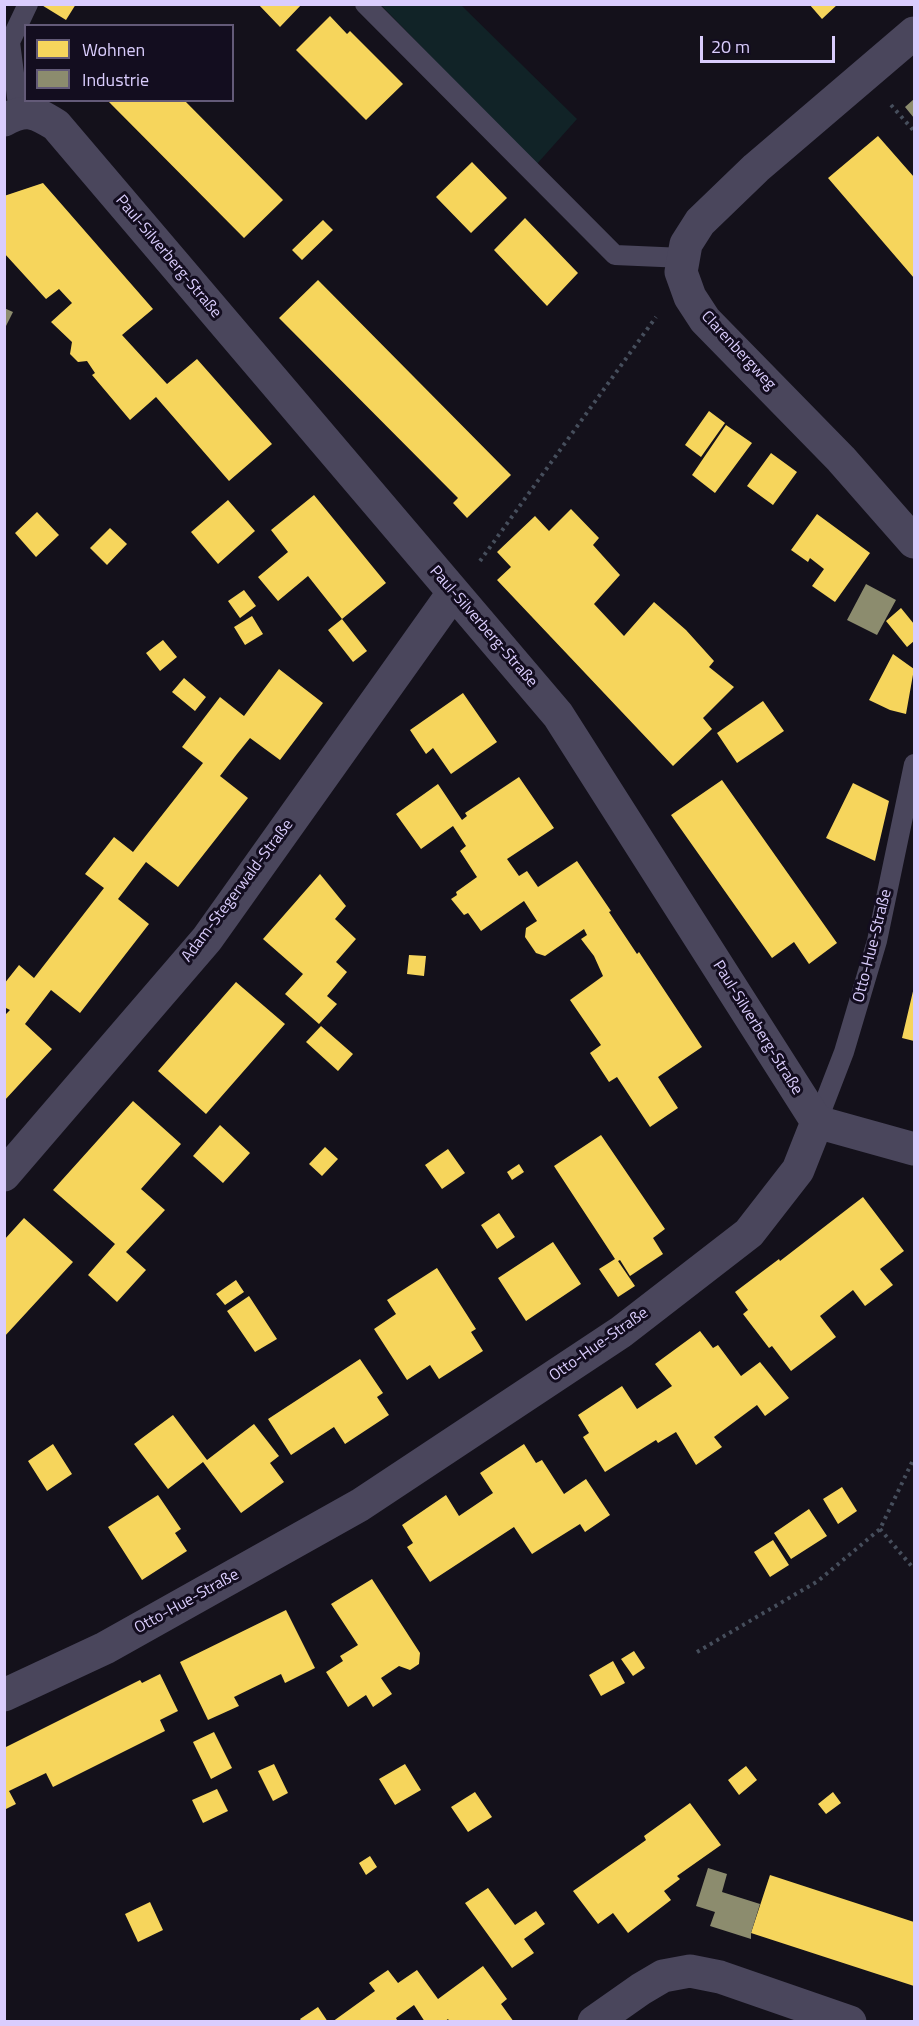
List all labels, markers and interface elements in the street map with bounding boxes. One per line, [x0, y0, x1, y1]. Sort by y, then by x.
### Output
legend [24, 24, 234, 102]
scale bar [703, 24, 838, 62]
text: 20 m [711, 33, 750, 60]
text: Wohnen [82, 36, 145, 63]
text: Industrie [82, 66, 149, 93]
street label: Paul-Silverberg-Straße [111, 192, 225, 322]
street label: Clarenbergweg [697, 308, 779, 394]
street label: Paul-Silverberg-Straße [425, 562, 541, 692]
street label: Adam-Stegerwald-Straße [178, 816, 298, 966]
street label: Otto-Hue-Straße [850, 887, 896, 1005]
street label: Paul-Silverberg-Straße [708, 957, 806, 1099]
street label: Otto-Hue-Straße [546, 1304, 652, 1386]
street label: Otto-Hue-Straße [132, 1565, 242, 1639]

